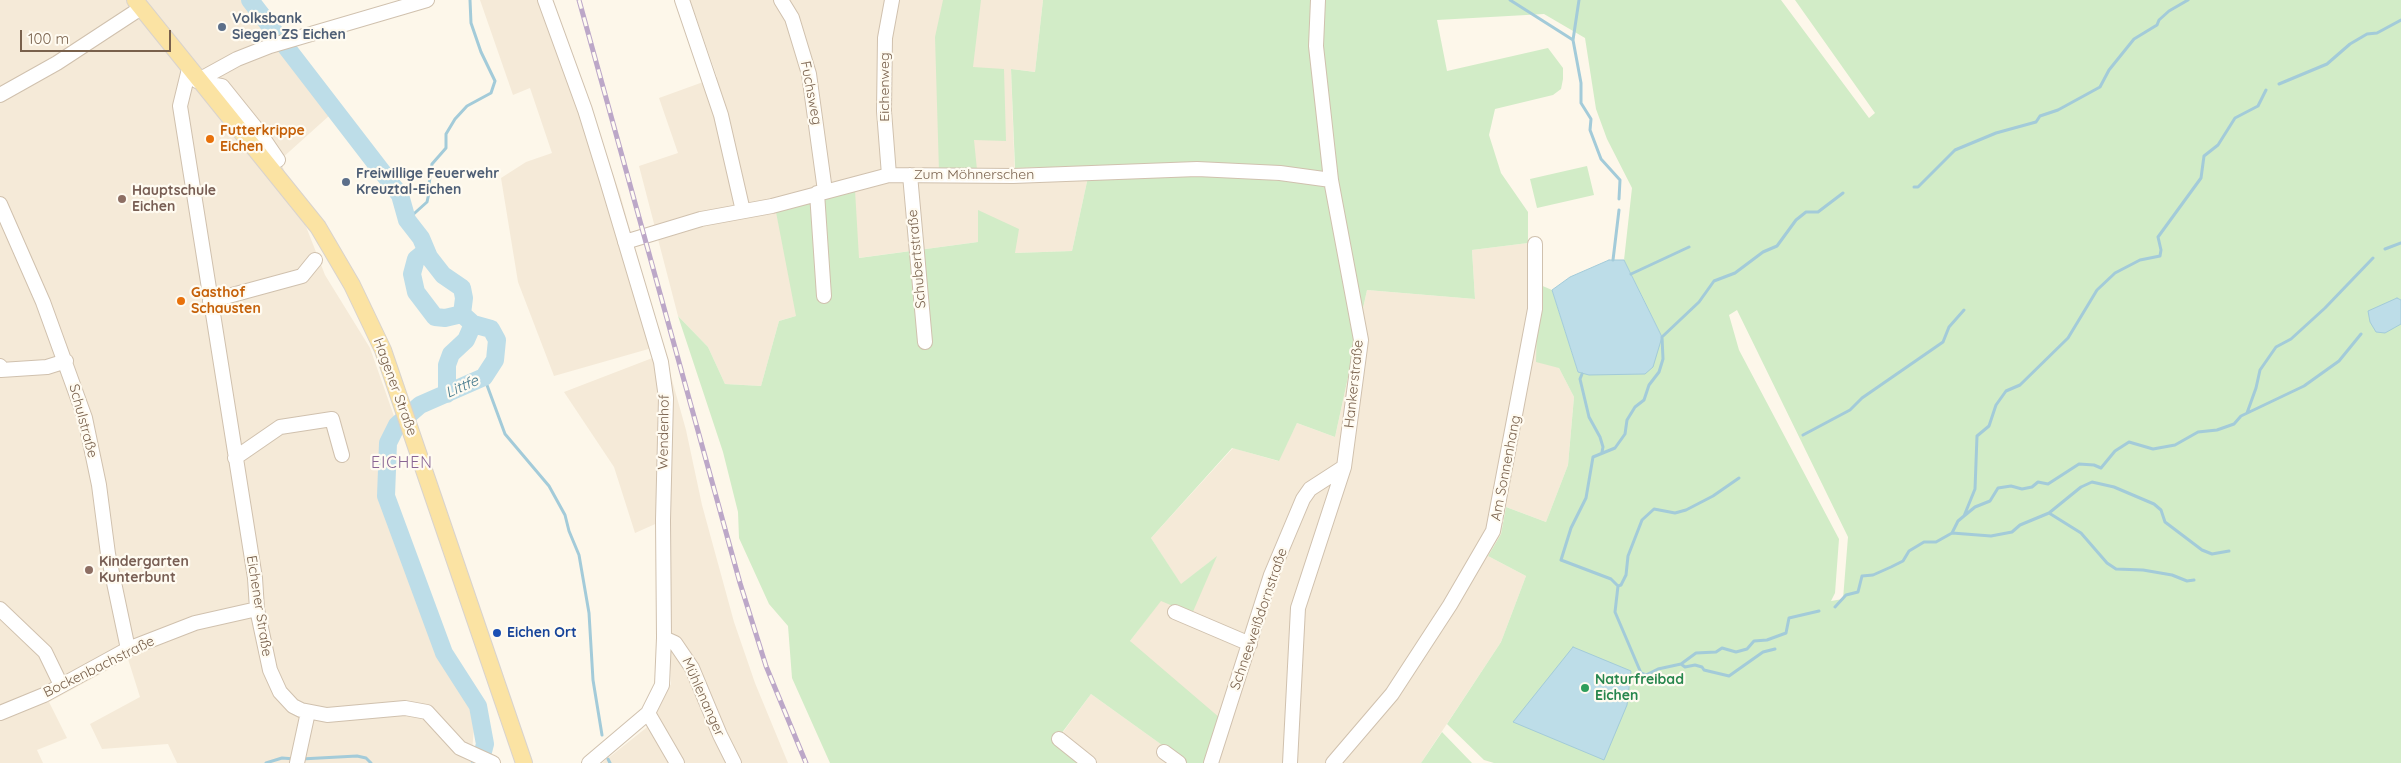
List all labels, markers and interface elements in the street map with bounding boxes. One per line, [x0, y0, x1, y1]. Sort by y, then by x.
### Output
place label: Volksbank Siegen ZS Eichen [232, 11, 346, 44]
scale bar [22, 20, 174, 52]
marker: Volksbank Siegen ZS Eichen [216, 21, 228, 33]
text: 100 m [28, 29, 69, 48]
street label: Eichenweg [877, 52, 893, 122]
street label: Fuchsweg [797, 60, 825, 126]
place label: Futterkrippe Eichen [220, 123, 305, 156]
marker: Futterkrippe Eichen [204, 133, 216, 145]
place label: Freiwillige Feuerwehr Kreuztal-Eichen [356, 166, 499, 198]
street label: Zum Möhnerschen [914, 167, 1034, 183]
marker: Freiwillige Feuerwehr Kreuztal-Eichen [340, 176, 352, 188]
place label: Hauptschule Eichen [132, 183, 216, 216]
marker: Hauptschule Eichen [116, 193, 128, 205]
street label: Schubertstraße [904, 209, 930, 309]
place label: Gasthof Schausten [191, 285, 261, 318]
marker: Gasthof Schausten [175, 295, 187, 307]
street label: Hagener Straße [370, 336, 420, 438]
street label: Hankerstraße [1341, 339, 1367, 429]
water label: Littfe [443, 372, 481, 402]
street label: Schulstraße [65, 382, 101, 460]
street label: Wendenhof [655, 394, 673, 470]
street label: Am Sonnenhang [1488, 414, 1524, 522]
district label: EICHEN [370, 453, 434, 473]
street label: Schneeweißdornstraße [1227, 546, 1291, 692]
place label: Kindergarten Kunterbunt [99, 554, 189, 586]
street label: Eichener Straße [243, 554, 275, 658]
marker: Kindergarten Kunterbunt [83, 564, 95, 576]
place label: Eichen Ort [507, 625, 577, 641]
marker: Eichen Ort [491, 627, 503, 639]
street label: Bockenbachstraße [41, 633, 157, 701]
street label: Mühlenanger [678, 655, 728, 739]
place label: Naturfreibad Eichen [1595, 672, 1684, 704]
marker: Naturfreibad Eichen [1579, 682, 1591, 694]

